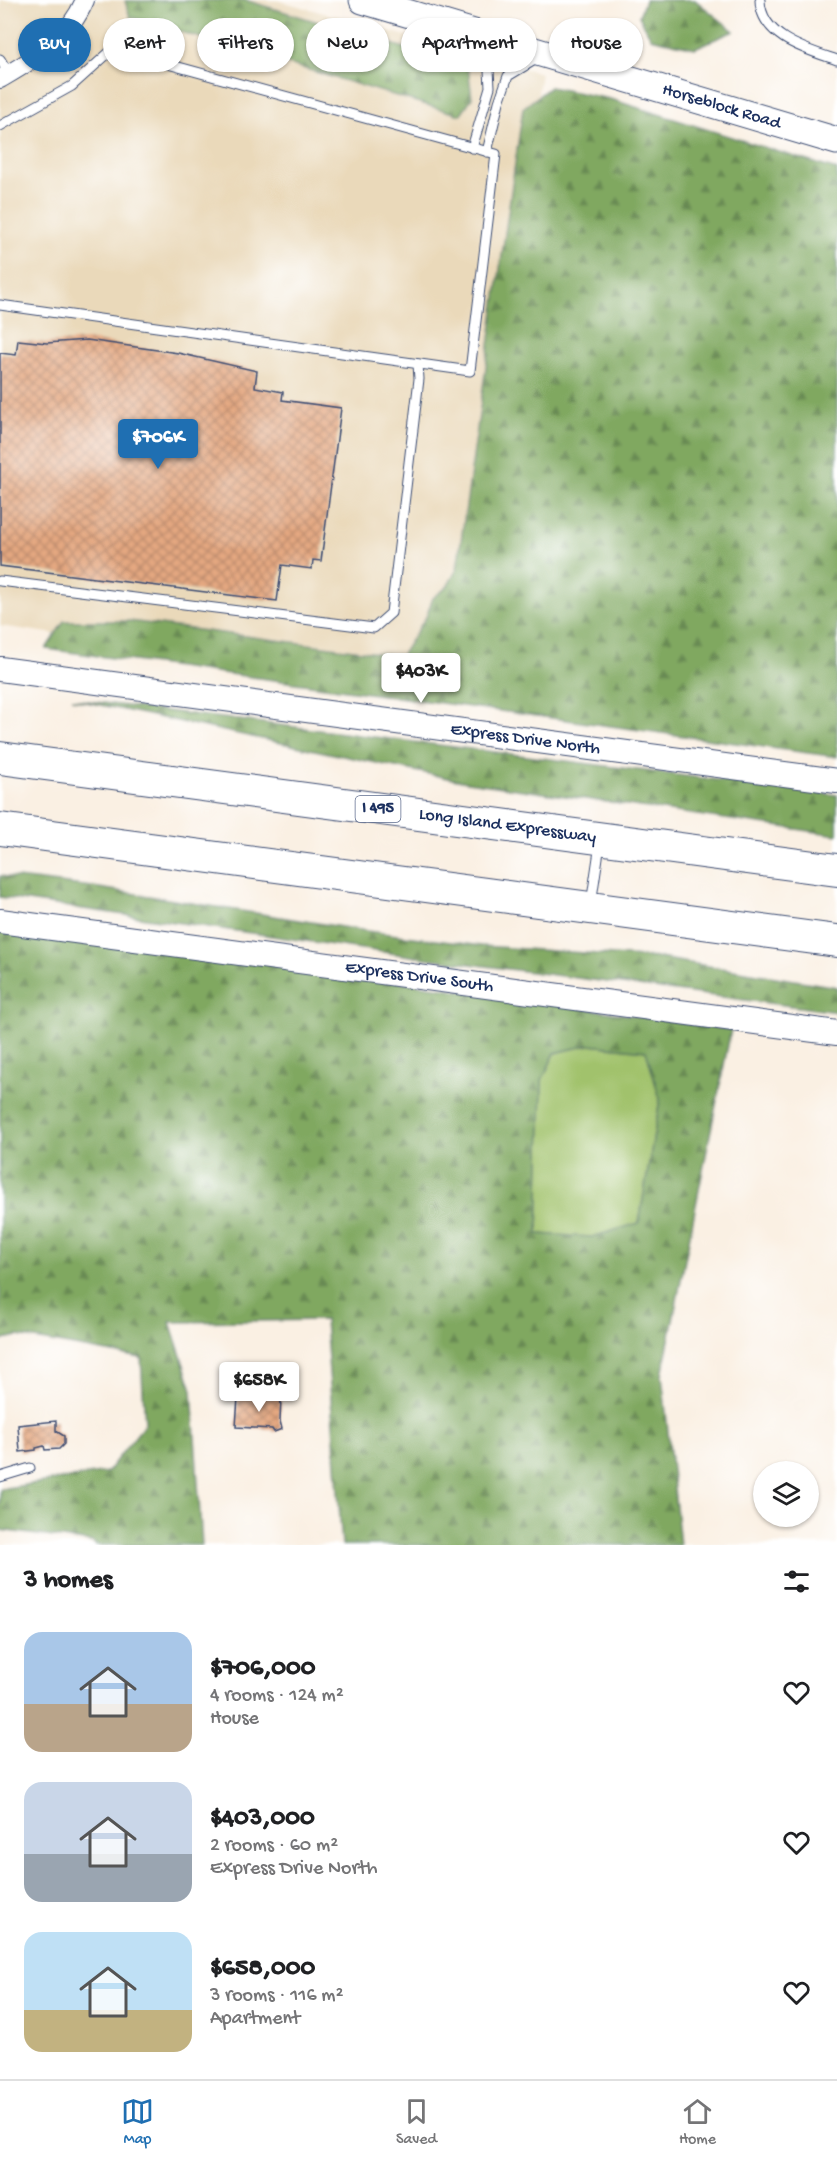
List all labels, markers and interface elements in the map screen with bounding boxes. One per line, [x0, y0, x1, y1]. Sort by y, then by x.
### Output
chip: Buy [18, 18, 91, 72]
chip: Rent [103, 18, 185, 72]
chip: Filters [197, 18, 294, 72]
chip: New [306, 18, 389, 72]
chip: Apartment [401, 18, 537, 72]
chip: House [549, 18, 643, 72]
street label: Horseblock Road [660, 79, 785, 135]
pin: $706K [116, 419, 200, 470]
text: $706K [132, 427, 184, 450]
pin: $403K [379, 653, 463, 704]
text: $403K [395, 661, 447, 684]
street label: Express Drive North [449, 719, 602, 760]
road number: I 495 [356, 796, 400, 822]
street label: Long Island Expressway [418, 804, 598, 848]
street label: Express Drive South [344, 957, 495, 997]
pin: $658K [217, 1362, 301, 1413]
text: $658K [233, 1370, 285, 1393]
map controls [753, 1461, 819, 1527]
button: layers [753, 1461, 819, 1527]
icon: filters [780, 1565, 813, 1598]
text: 3 homes [24, 1566, 113, 1597]
text: $706,000 [210, 1654, 316, 1685]
icon: home [72, 1656, 144, 1728]
icon: heart [780, 1676, 813, 1709]
text: 4 rooms · 124 m² [210, 1685, 344, 1708]
text: House [210, 1708, 259, 1731]
text: $403,000 [210, 1804, 315, 1835]
icon: home [72, 1806, 144, 1878]
icon: heart [780, 1826, 813, 1859]
text: 2 rooms · 60 m² [210, 1835, 338, 1858]
text: Express Drive North [210, 1858, 377, 1881]
text: $658,000 [210, 1954, 315, 1985]
icon: home [72, 1956, 144, 2028]
icon: heart [780, 1976, 813, 2009]
text: 3 rooms · 116 m² [210, 1985, 343, 2008]
text: Apartment [210, 2008, 300, 2031]
tab: Map [121, 2095, 154, 2150]
tab: Saved [396, 2095, 437, 2150]
tab: Home [679, 2095, 716, 2150]

